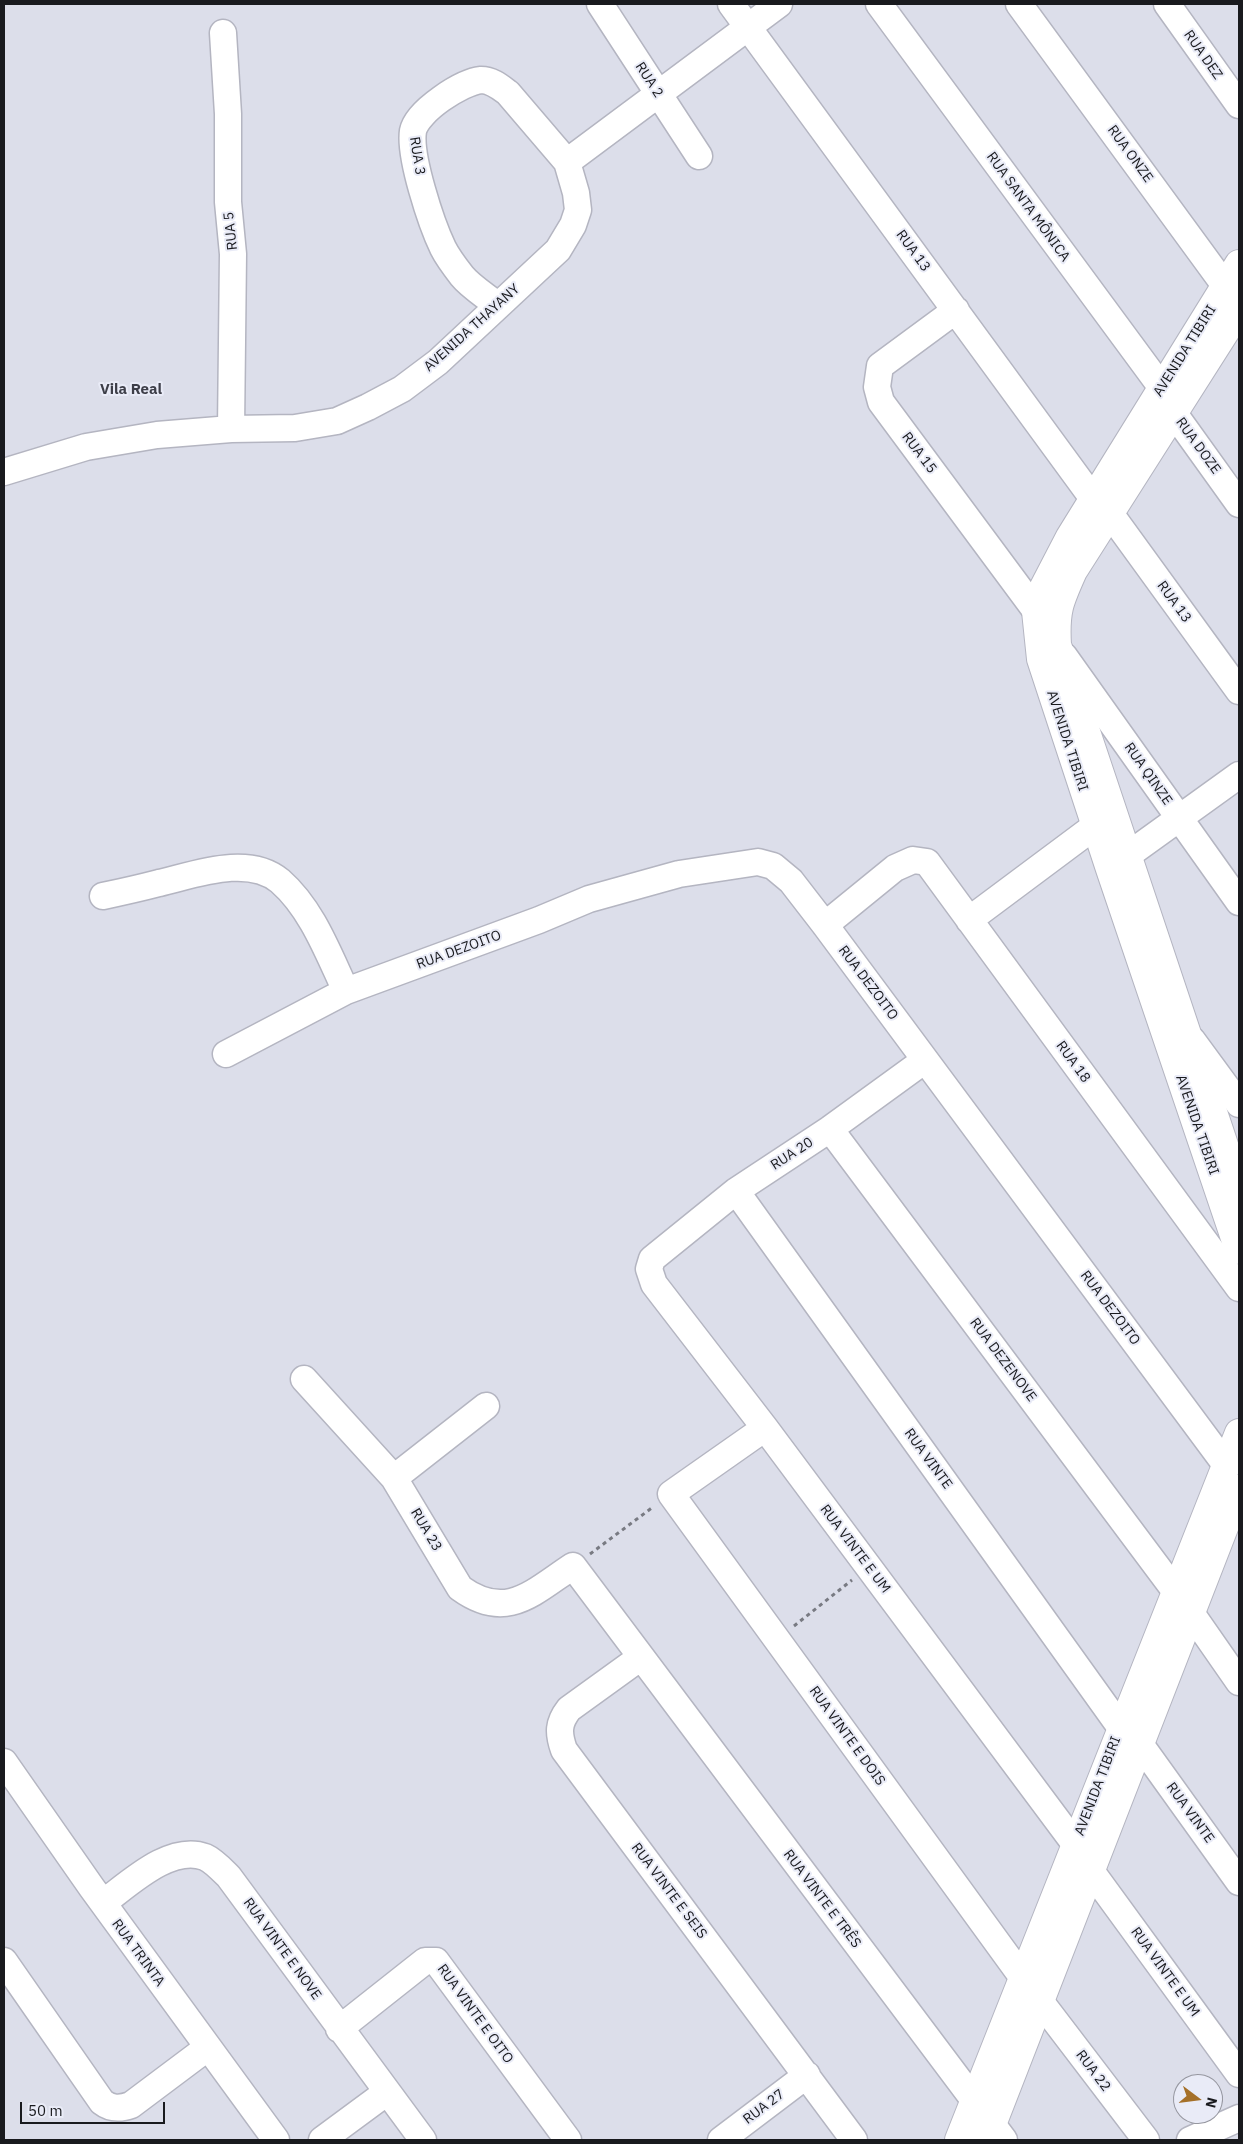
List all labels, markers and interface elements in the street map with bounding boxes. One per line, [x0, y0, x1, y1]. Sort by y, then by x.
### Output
street label: RUA DEZ [1180, 27, 1226, 83]
street label: RUA 2 [631, 59, 667, 101]
street label: RUA ONZE [1104, 122, 1156, 186]
street label: RUA 3 [406, 136, 428, 176]
street label: RUA SANTA MÔNICA [983, 149, 1073, 265]
street label: RUA 5 [221, 211, 241, 251]
street label: RUA 13 [892, 227, 934, 275]
street label: AVENIDA THAYANY [421, 281, 523, 375]
street label: AVENIDA TIBIRI [1150, 302, 1220, 400]
district label: Vila Real [100, 381, 162, 399]
street label: RUA DOZE [1172, 414, 1224, 478]
street label: RUA 15 [898, 429, 940, 477]
street label: RUA 13 [1153, 578, 1195, 626]
street label: AVENIDA TIBIRI [1043, 689, 1091, 793]
street label: RUA QINZE [1120, 740, 1176, 808]
street label: RUA DEZOITO [414, 927, 504, 973]
street label: RUA DEZOITO [835, 942, 901, 1024]
street label: RUA 18 [1052, 1038, 1094, 1086]
street label: AVENIDA TIBIRI [1172, 1073, 1222, 1177]
street label: RUA 20 [768, 1134, 816, 1174]
street label: RUA DEZOITO [1077, 1267, 1143, 1349]
street label: RUA DEZENOVE [966, 1315, 1040, 1405]
street label: RUA VINTE [900, 1426, 956, 1492]
street label: RUA VINTE E UM [816, 1502, 894, 1596]
street label: RUA 23 [407, 1505, 445, 1555]
street label: RUA VINTE E DOIS [805, 1683, 889, 1789]
street label: AVENIDA TIBIRI [1071, 1734, 1125, 1838]
street label: RUA VINTE [1162, 1780, 1218, 1846]
street label: RUA VINTE E SEIS [628, 1840, 710, 1942]
street label: RUA VINTE E TRÊS [780, 1847, 864, 1951]
street label: RUA VINTE E NOVE [239, 1895, 325, 2003]
street label: RUA TRINTA [108, 1916, 168, 1990]
street label: RUA VINTE E UM [1127, 1924, 1203, 2020]
street label: RUA VINTE E OITO [433, 1961, 517, 2067]
street label: RUA 22 [1072, 2047, 1114, 2095]
north arrow [1173, 2074, 1223, 2124]
street label: RUA 27 [740, 2086, 788, 2128]
scale bar [22, 2092, 168, 2124]
text: N [1202, 2095, 1222, 2110]
text: 50 m [28, 2101, 63, 2120]

